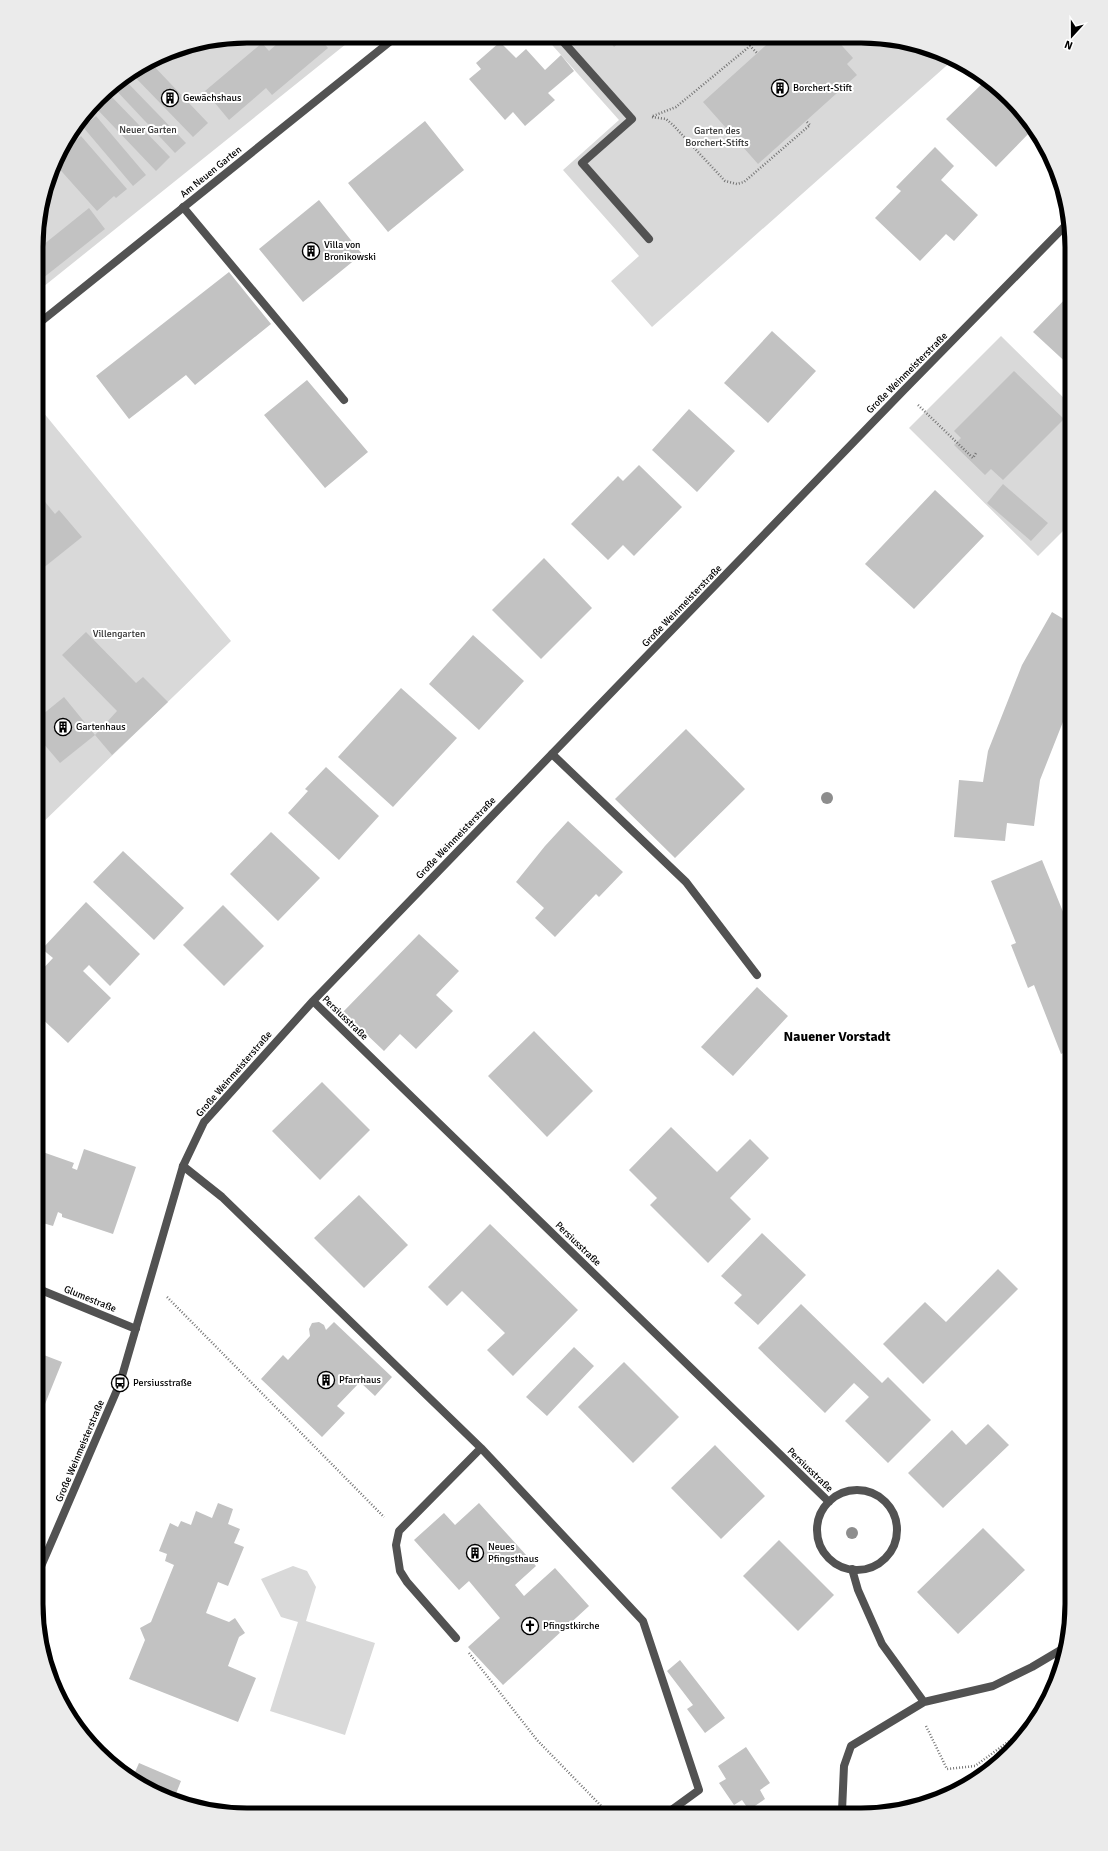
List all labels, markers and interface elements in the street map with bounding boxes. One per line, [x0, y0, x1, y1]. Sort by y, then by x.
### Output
north arrow [1052, 16, 1092, 56]
text: N [1063, 37, 1074, 52]
building icon: Borchert-Stift [770, 78, 790, 98]
place label: Borchert-Stift [793, 82, 853, 94]
building icon: Gewächshaus [160, 88, 180, 108]
place label: Gewächshaus [183, 92, 242, 104]
park label: Neuer Garten [119, 124, 177, 136]
park label: Garten des Borchert-Stifts [685, 125, 749, 149]
street label: Am Neuen Garten [178, 144, 244, 200]
place label: Villa von Bronikowski [324, 239, 376, 263]
building icon: Villa von Bronikowski [301, 241, 321, 261]
street label: Große Weinmeisterstraße [864, 330, 950, 416]
street label: Große Weinmeisterstraße [640, 562, 724, 650]
park label: Villengarten [93, 628, 145, 640]
building icon: Gartenhaus [53, 717, 73, 737]
place label: Gartenhaus [76, 721, 126, 733]
street label: Große Weinmeisterstraße [414, 794, 498, 882]
street label: Persiusstraße [320, 993, 370, 1043]
district label: Nauener Vorstadt [784, 1028, 891, 1045]
street label: Große Weinmeisterstraße [193, 1029, 275, 1119]
street label: Persiusstraße [553, 1219, 603, 1269]
street label: Glumestraße [62, 1283, 118, 1315]
building icon: Pfarrhaus [316, 1370, 336, 1390]
bus stop icon: Persiusstraße [110, 1373, 130, 1393]
place label: Pfarrhaus [339, 1374, 382, 1386]
place label: Persiusstraße [133, 1377, 192, 1389]
street label: Große Weinmeisterstraße [53, 1398, 107, 1504]
street label: Persiusstraße [785, 1445, 835, 1495]
place label: Neues Pfingsthaus [488, 1541, 539, 1565]
building icon: Neues Pfingsthaus [465, 1543, 485, 1563]
church icon: Pfingstkirche [520, 1616, 540, 1636]
place label: Pfingstkirche [543, 1620, 600, 1632]

